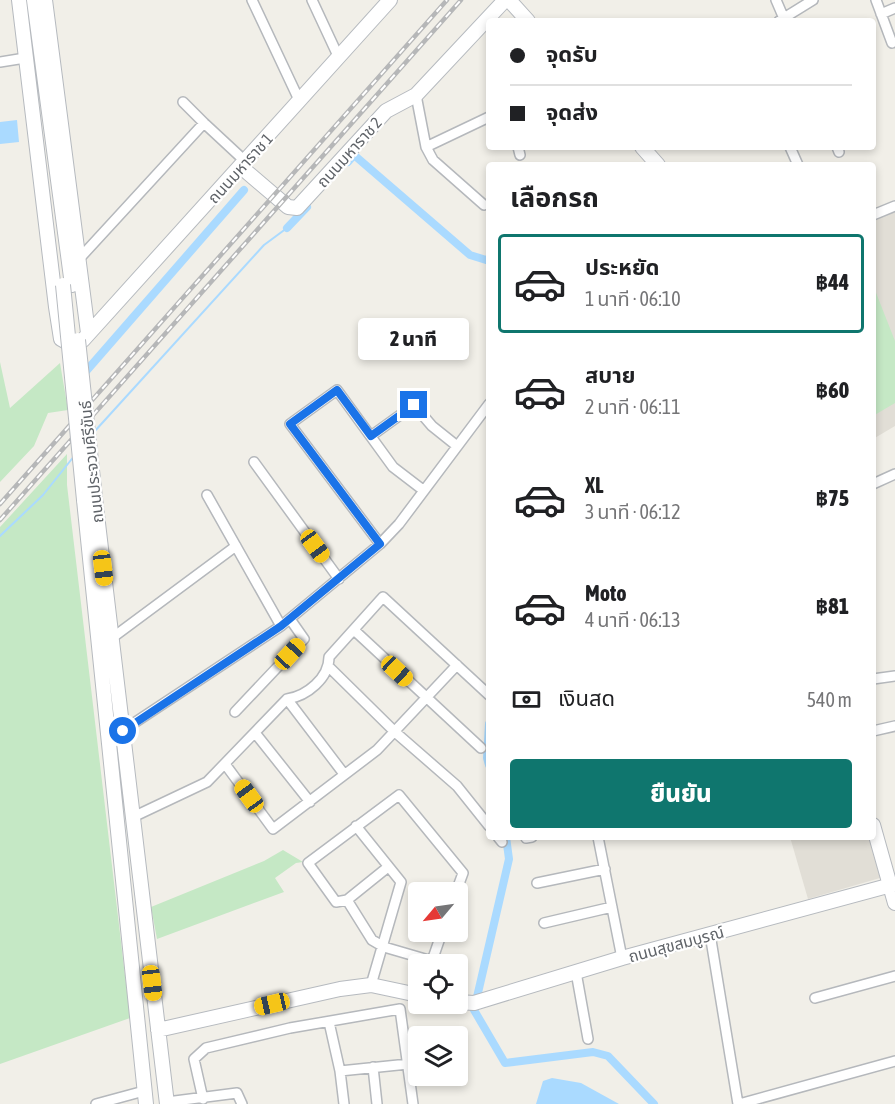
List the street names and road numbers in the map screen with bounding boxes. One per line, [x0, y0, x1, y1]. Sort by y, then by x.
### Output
street label: ถนนมหาราช 2 [313, 113, 385, 191]
street label: ถนนมหาราช 1 [204, 129, 276, 207]
street label: ถนนประจวบคีรีขันธ์ [76, 400, 106, 524]
street label: ถนนสุขสมบูรณ์ [626, 923, 726, 966]

